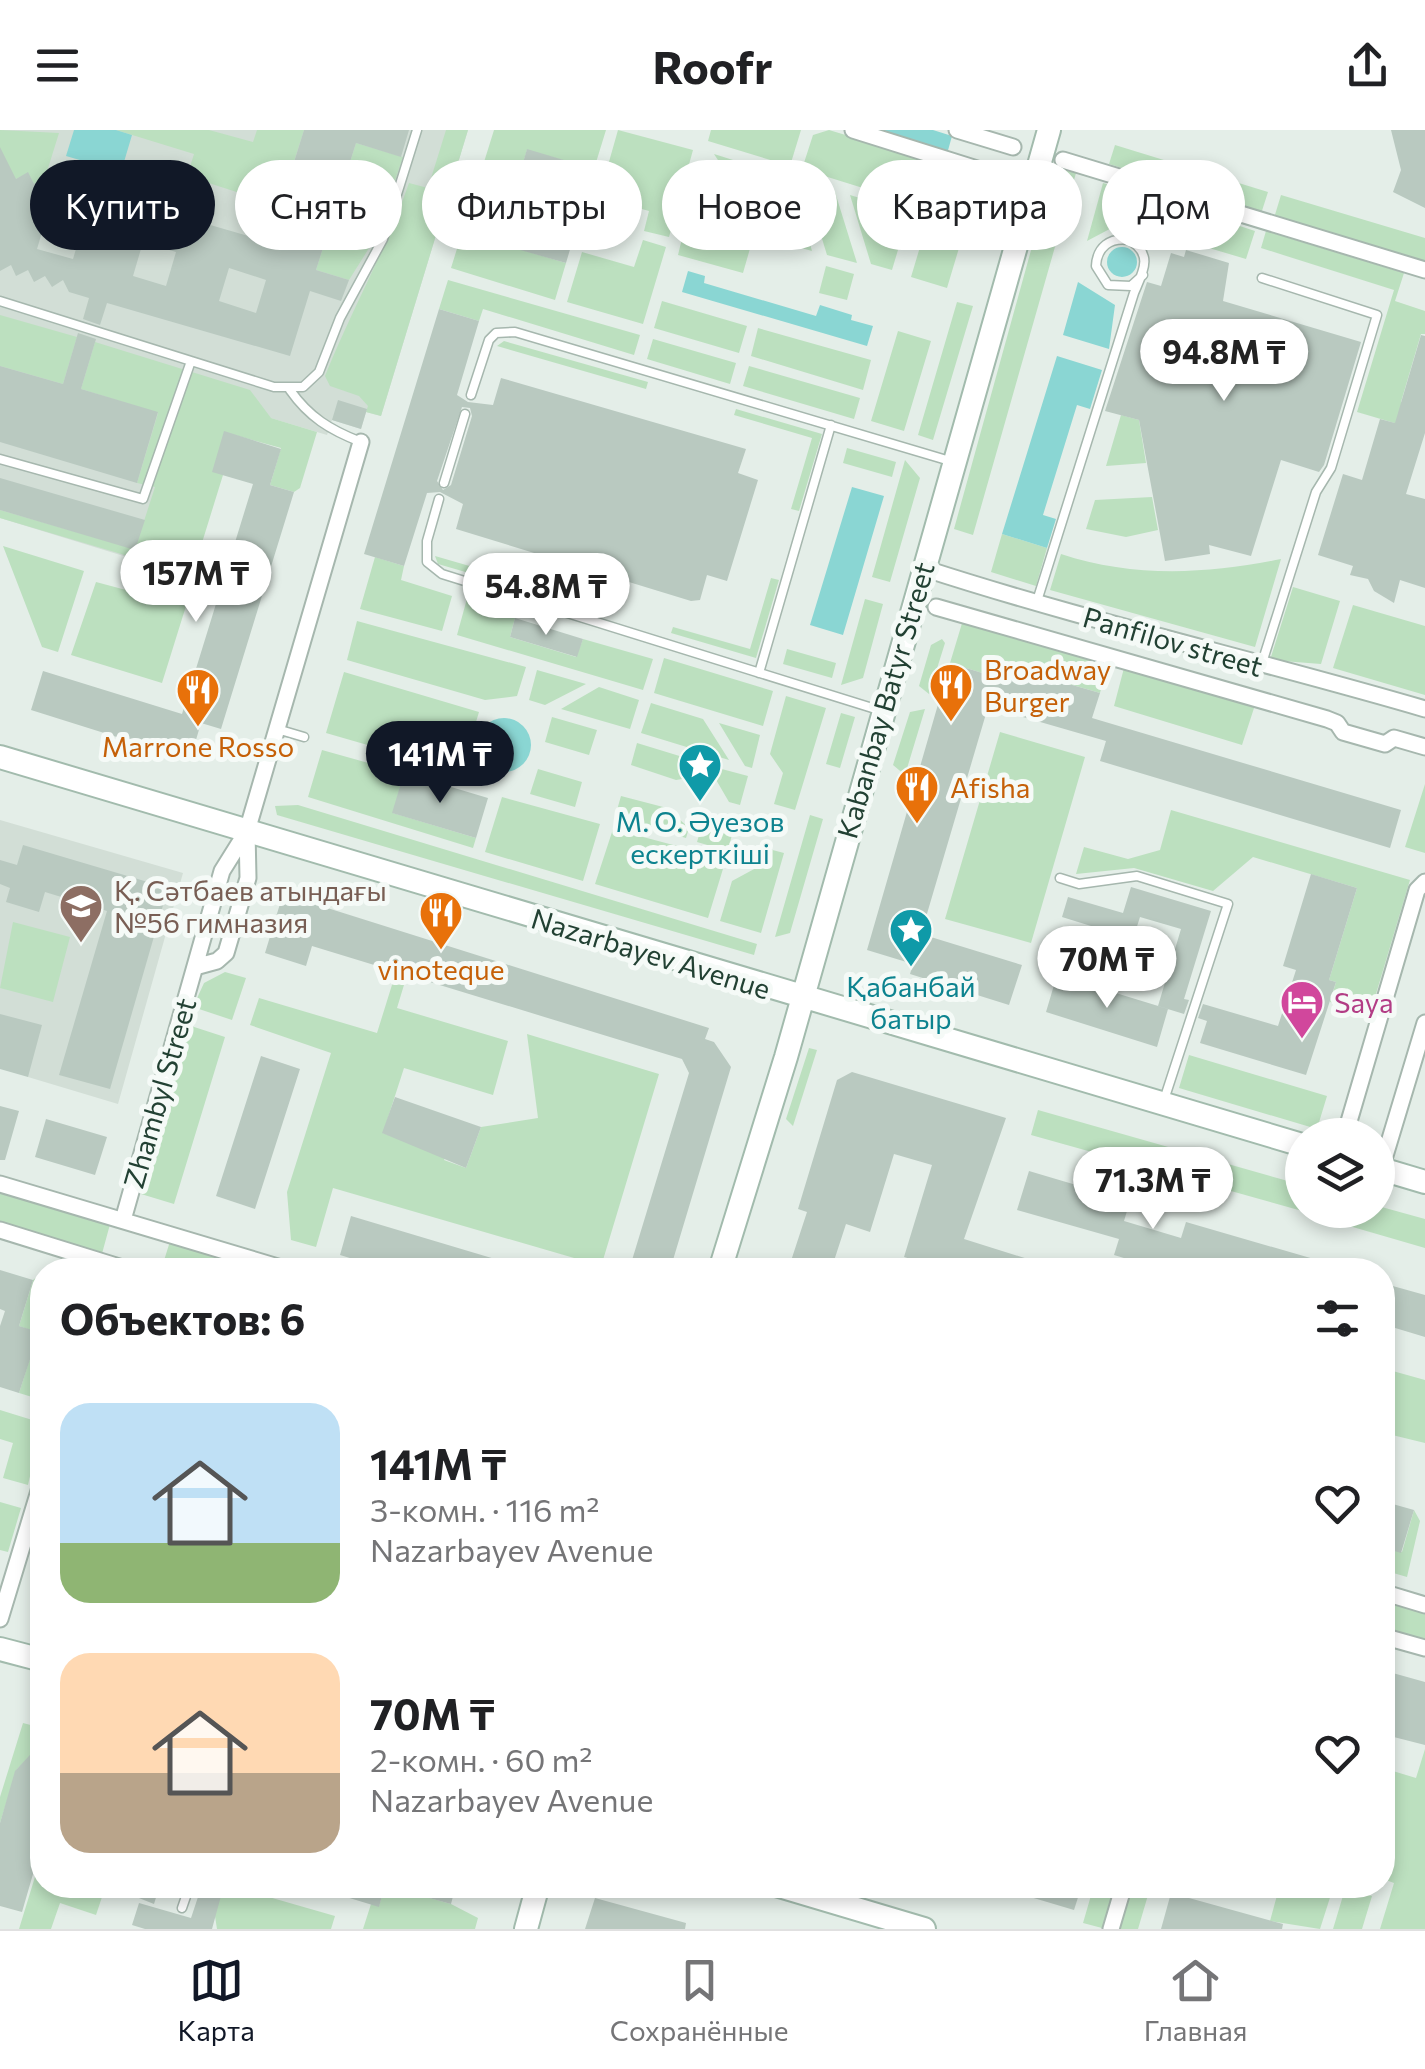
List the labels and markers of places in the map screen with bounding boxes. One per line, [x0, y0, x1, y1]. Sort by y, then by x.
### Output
pin: 94.8M ₸ [1132, 319, 1316, 404]
pin: 157M ₸ [115, 540, 277, 625]
pin: 54.8M ₸ [454, 553, 638, 638]
place label: Broadway Burger [984, 652, 1111, 718]
restaurant icon: Broadway Burger [928, 662, 974, 723]
restaurant icon: Marrone Rosso [175, 667, 221, 728]
pin: 141M ₸ [359, 721, 521, 806]
place label: Marrone Rosso [102, 729, 294, 763]
place icon: М. О. Әуезов ескерткіші [677, 742, 723, 803]
restaurant icon: Afisha [894, 764, 940, 825]
place label: Afisha [950, 770, 1030, 804]
place label: М. О. Әуезов ескерткіші [616, 804, 784, 870]
place label: Қ. Сәтбаев атындағы №56 гимназия [114, 873, 387, 939]
school or university icon: Қ. Сәтбаев атындағы №56 гимназия [58, 883, 104, 944]
restaurant icon: vinoteque [418, 890, 464, 951]
place icon: Қабанбай батыр [888, 907, 934, 968]
pin: 70M ₸ [1037, 926, 1177, 1011]
place label: vinoteque [378, 952, 504, 986]
place label: Қабанбай батыр [846, 969, 976, 1035]
hotel icon: Saya [1279, 979, 1325, 1040]
place label: Saya [1334, 985, 1394, 1019]
pin: 71.3M ₸ [1061, 1147, 1245, 1232]

